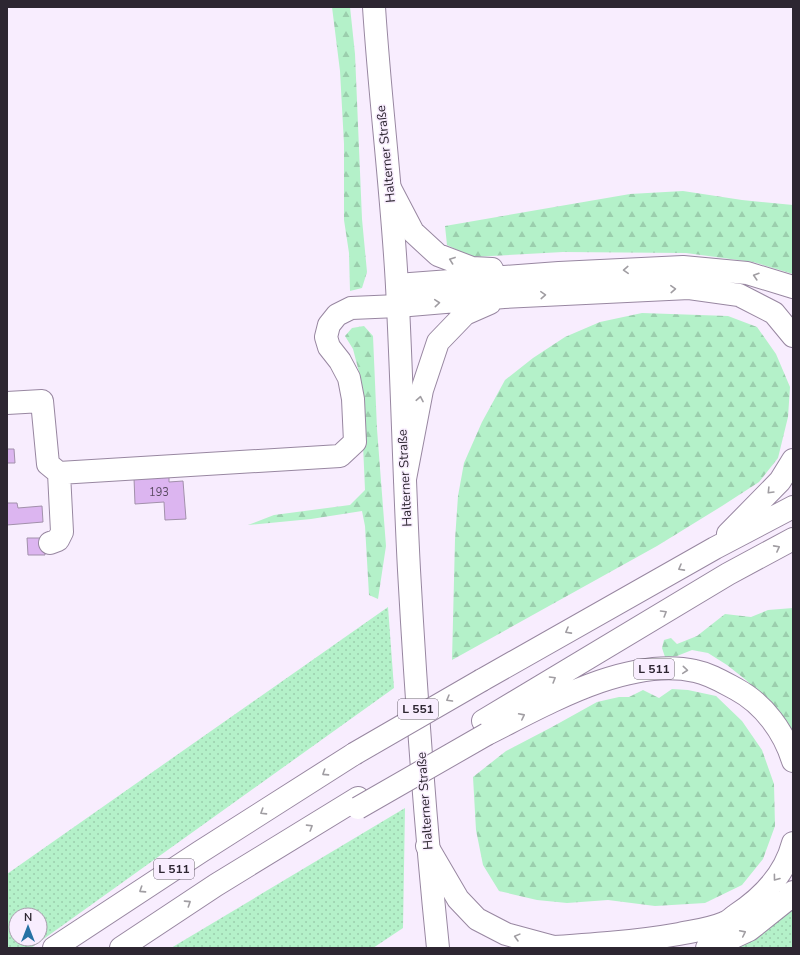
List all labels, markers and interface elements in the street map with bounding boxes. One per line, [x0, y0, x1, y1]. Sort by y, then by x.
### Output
street label: Halterner Straße [372, 104, 400, 204]
one-way arrow [448, 257, 455, 265]
one-way arrow [623, 265, 630, 274]
one-way arrow [752, 272, 759, 281]
one-way arrow [670, 284, 676, 293]
one-way arrow [540, 290, 546, 299]
one-way arrow [434, 298, 440, 307]
one-way arrow [416, 396, 424, 402]
street label: Halterner Straße [393, 429, 417, 527]
house number: 193 [149, 485, 169, 500]
one-way arrow [767, 486, 775, 494]
one-way arrow [773, 545, 780, 553]
one-way arrow [678, 563, 685, 570]
one-way arrow [660, 610, 667, 617]
one-way arrow [565, 627, 572, 634]
road number: L 511 [634, 659, 674, 679]
one-way arrow [682, 665, 688, 674]
one-way arrow [549, 677, 556, 684]
one-way arrow [446, 695, 453, 702]
road number: L 551 [398, 699, 438, 719]
one-way arrow [518, 714, 525, 721]
street label: Halterner Straße [413, 752, 437, 850]
one-way arrow [322, 768, 329, 776]
one-way arrow [260, 808, 267, 815]
one-way arrow [306, 824, 313, 832]
road number: L 511 [154, 859, 194, 879]
one-way arrow [774, 873, 781, 880]
one-way arrow [139, 885, 146, 893]
one-way arrow [184, 901, 191, 908]
north arrow [8, 907, 48, 947]
text: N [24, 910, 32, 925]
one-way arrow [738, 930, 746, 938]
one-way arrow [513, 933, 520, 942]

